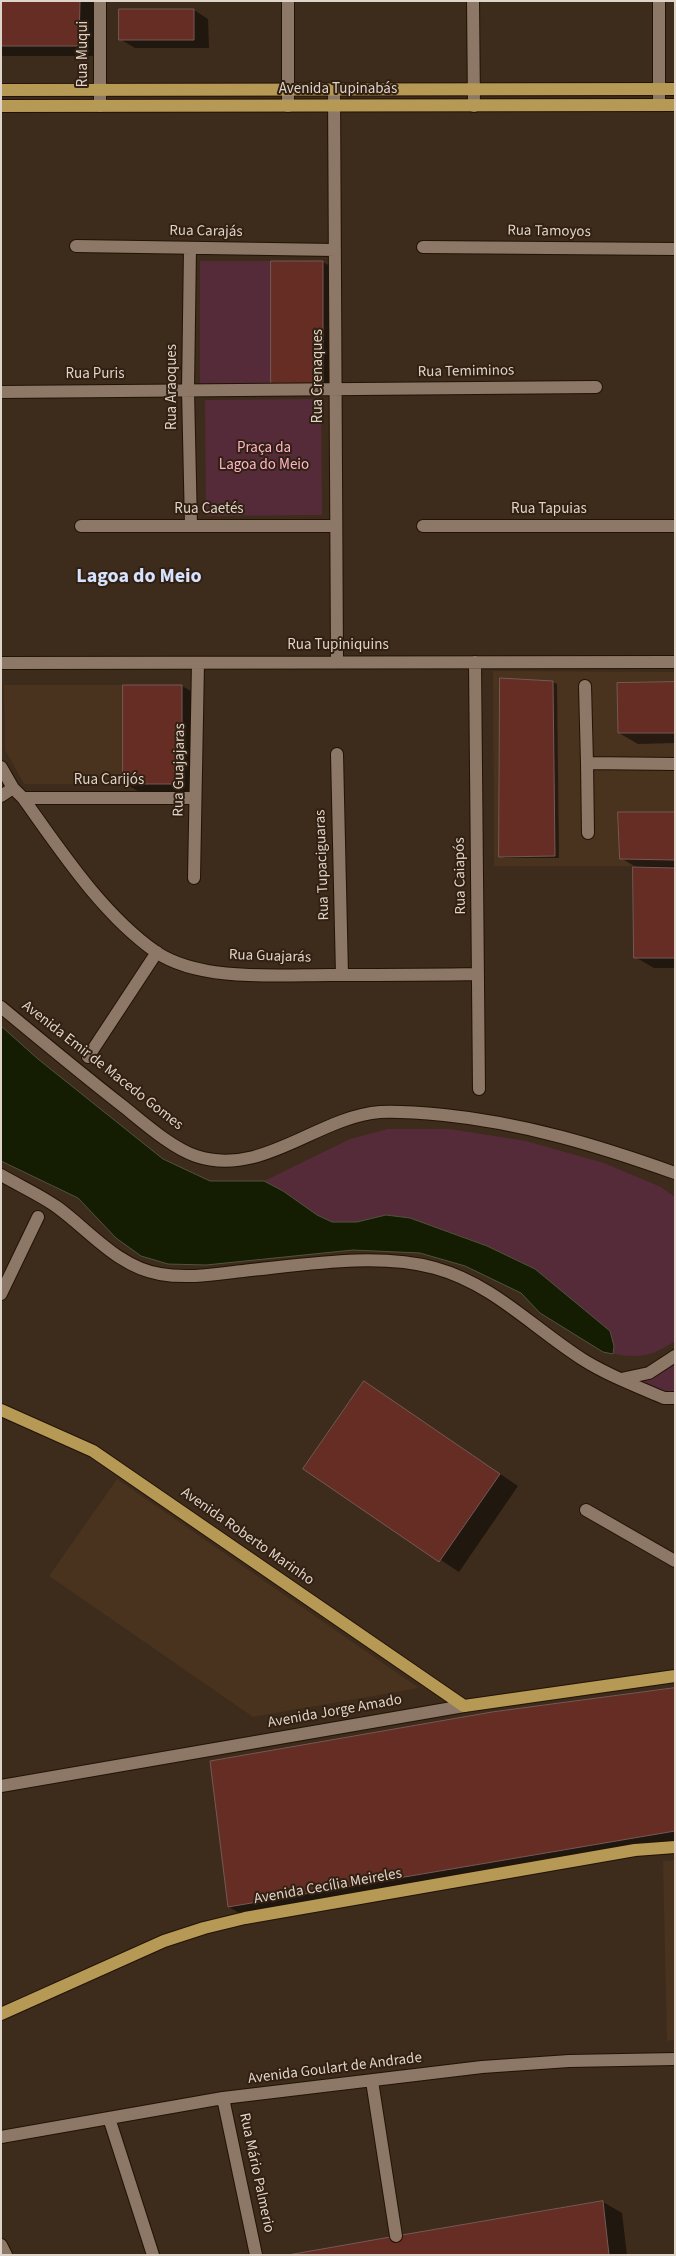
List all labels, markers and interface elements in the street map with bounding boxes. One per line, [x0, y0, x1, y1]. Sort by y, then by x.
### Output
street label: Rua Muqui [75, 21, 93, 87]
street label: Avenida Tupinabás [279, 81, 397, 99]
street label: Rua Carajás [169, 222, 243, 242]
street label: Rua Tamoyos [507, 222, 591, 242]
street label: Rua Crenaques [310, 329, 328, 423]
street label: Rua Araoques [164, 344, 182, 430]
street label: Rua Temiminos [418, 362, 514, 382]
street label: Rua Puris [65, 366, 125, 384]
park label: Praça da Lagoa do Meio [219, 440, 309, 475]
street label: Rua Caetés [174, 501, 244, 519]
street label: Rua Tapuias [511, 501, 587, 519]
district label: Lagoa do Meio [76, 566, 202, 590]
street label: Rua Tupiniquins [287, 637, 389, 655]
street label: Rua Guajajaras [170, 723, 190, 817]
street label: Rua Carijós [74, 772, 144, 790]
street label: Rua Tupaciguaras [312, 809, 334, 921]
street label: Rua Caiapós [451, 837, 471, 915]
street label: Rua Guajarás [229, 947, 311, 967]
street label: Avenida Emir de Macedo Gomes [18, 997, 186, 1135]
street label: Avenida Roberto Marinho [177, 1484, 317, 1590]
street label: Avenida Jorge Amado [266, 1691, 404, 1733]
street label: Avenida Cecília Meireles [253, 1865, 403, 1909]
street label: Avenida Goulart de Andrade [247, 2049, 423, 2089]
street label: Rua Mário Palmerio [235, 2112, 277, 2234]

